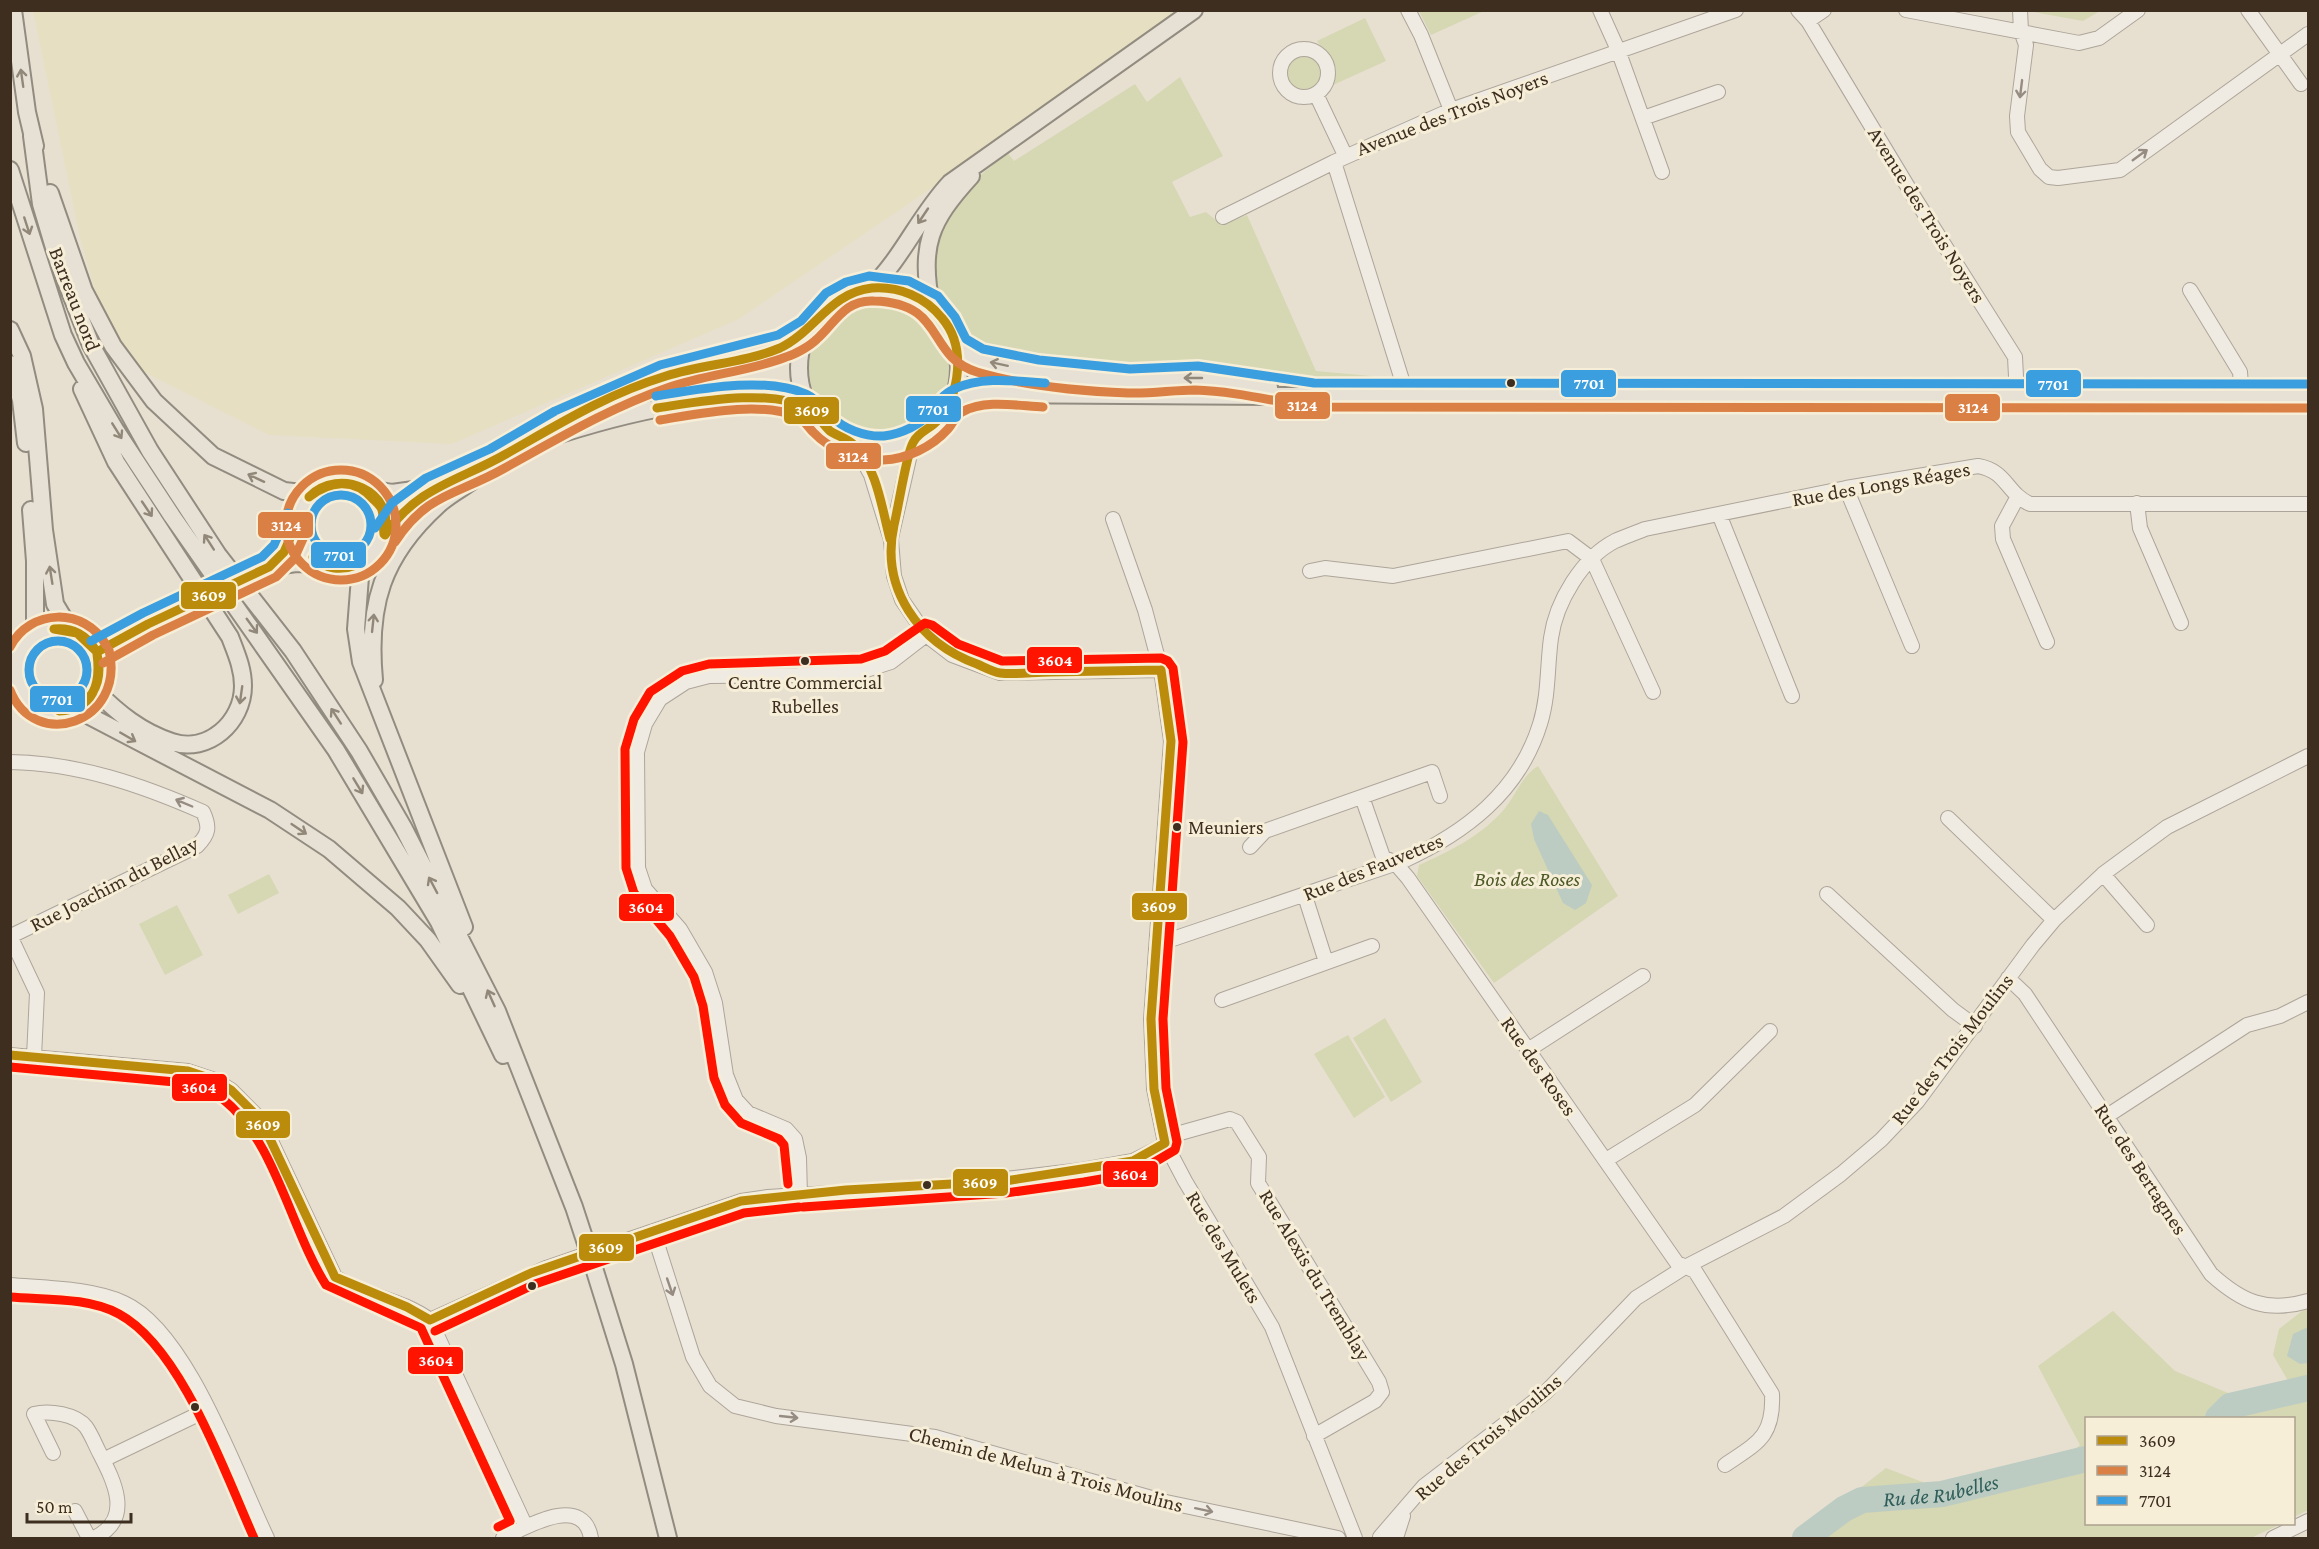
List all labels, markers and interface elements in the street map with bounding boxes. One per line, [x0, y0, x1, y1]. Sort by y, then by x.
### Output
street label: Avenue des Trois Noyers [1353, 65, 1551, 161]
one-way arrow [17, 68, 28, 88]
one-way arrow [2015, 78, 2026, 98]
street label: Avenue des Trois Noyers [1863, 123, 1991, 307]
one-way arrow [2131, 149, 2147, 161]
one-way arrow [917, 207, 929, 224]
one-way arrow [22, 216, 33, 235]
street label: Barreau nord [44, 244, 106, 354]
one-way arrow [990, 358, 1010, 369]
line badge: 7701 [1560, 369, 1617, 398]
line badge: 7701 [2025, 369, 2082, 398]
one-way arrow [1184, 372, 1204, 384]
text: 7701 [1574, 375, 1604, 392]
text: 7701 [2038, 376, 2068, 393]
unlabelled marker [1505, 377, 1517, 389]
line badge: 3124 [1274, 391, 1331, 420]
line badge: 3124 [1944, 393, 2001, 422]
line badge: 7701 [905, 395, 962, 423]
line badge: 3609 [783, 396, 840, 425]
text: 3124 [1287, 397, 1318, 414]
text: 3124 [1958, 399, 1989, 416]
text: 7701 [918, 401, 948, 418]
text: 3609 [795, 402, 830, 419]
one-way arrow [111, 422, 123, 439]
line badge: 3124 [825, 442, 882, 470]
text: 3124 [838, 448, 869, 465]
street label: Rue des Longs Réages [1790, 457, 1972, 511]
one-way arrow [247, 472, 265, 484]
one-way arrow [141, 500, 153, 516]
line badge: 3124 [257, 511, 314, 539]
text: 3124 [271, 517, 302, 534]
one-way arrow [203, 534, 215, 551]
line badge: 7701 [310, 541, 367, 569]
text: 7701 [324, 547, 354, 564]
one-way arrow [45, 566, 56, 585]
line badge: 3609 [180, 581, 237, 610]
text: 3609 [192, 587, 227, 604]
one-way arrow [367, 613, 378, 633]
one-way arrow [245, 618, 258, 634]
line badge: 3604 [1026, 646, 1083, 674]
text: 3604 [1038, 652, 1073, 669]
marker: Centre Commercial Rubelles [799, 655, 811, 667]
place label: Centre Commercial Rubelles [728, 671, 882, 717]
line badge: 7701 [29, 685, 86, 713]
one-way arrow [236, 685, 247, 704]
text: 7701 [42, 691, 72, 708]
one-way arrow [330, 709, 342, 725]
one-way arrow [119, 731, 136, 743]
one-way arrow [352, 777, 364, 794]
one-way arrow [175, 797, 193, 808]
place label: Meuniers [1188, 816, 1264, 838]
marker: Meuniers [1171, 821, 1183, 833]
one-way arrow [290, 823, 307, 835]
street label: Rue des Fauvettes [1299, 828, 1447, 906]
street label: Rue Joachim du Bellay [26, 831, 202, 937]
park label: Bois des Roses [1474, 867, 1581, 891]
one-way arrow [427, 877, 439, 894]
line badge: 3609 [1131, 892, 1188, 921]
line badge: 3604 [618, 893, 675, 922]
text: 3609 [1142, 898, 1177, 915]
text: 3604 [629, 899, 664, 916]
street label: Rue des Trois Moulins [1886, 969, 2018, 1129]
one-way arrow [484, 990, 496, 1008]
street label: Rue des Roses [1496, 1012, 1582, 1120]
line badge: 3604 [171, 1073, 228, 1102]
text: 3604 [182, 1079, 217, 1096]
street label: Rue des Bertagnes [2090, 1099, 2192, 1239]
line badge: 3609 [235, 1110, 291, 1139]
text: 3609 [246, 1116, 281, 1133]
line badge: 3604 [1102, 1160, 1159, 1188]
text: 3604 [1113, 1166, 1148, 1183]
line badge: 3609 [952, 1168, 1009, 1197]
text: 3609 [963, 1174, 998, 1191]
unlabelled marker [921, 1179, 933, 1191]
street label: Rue Alexis du Tremblay [1254, 1185, 1376, 1365]
street label: Rue des Mulets [1181, 1187, 1267, 1307]
line badge: 3609 [578, 1233, 635, 1262]
text: 3609 [589, 1239, 624, 1256]
one-way arrow [665, 1277, 676, 1296]
unlabelled marker [526, 1280, 538, 1292]
line badge: 3604 [407, 1346, 464, 1375]
text: 3604 [419, 1352, 454, 1369]
street label: Rue des Trois Moulins [1410, 1369, 1566, 1505]
unlabelled marker [189, 1401, 201, 1413]
one-way arrow [779, 1412, 799, 1423]
legend [2085, 1417, 2295, 1525]
street label: Chemin de Melun à Trois Moulins [906, 1421, 1186, 1517]
text: 3609 [2139, 1431, 2176, 1451]
text: 3124 [2139, 1461, 2171, 1481]
water label: Ru de Rubelles [1882, 1468, 2001, 1511]
scale bar [27, 1486, 130, 1524]
text: 7701 [2139, 1491, 2172, 1511]
text: 50 m [36, 1497, 73, 1517]
one-way arrow [1194, 1505, 1213, 1516]

